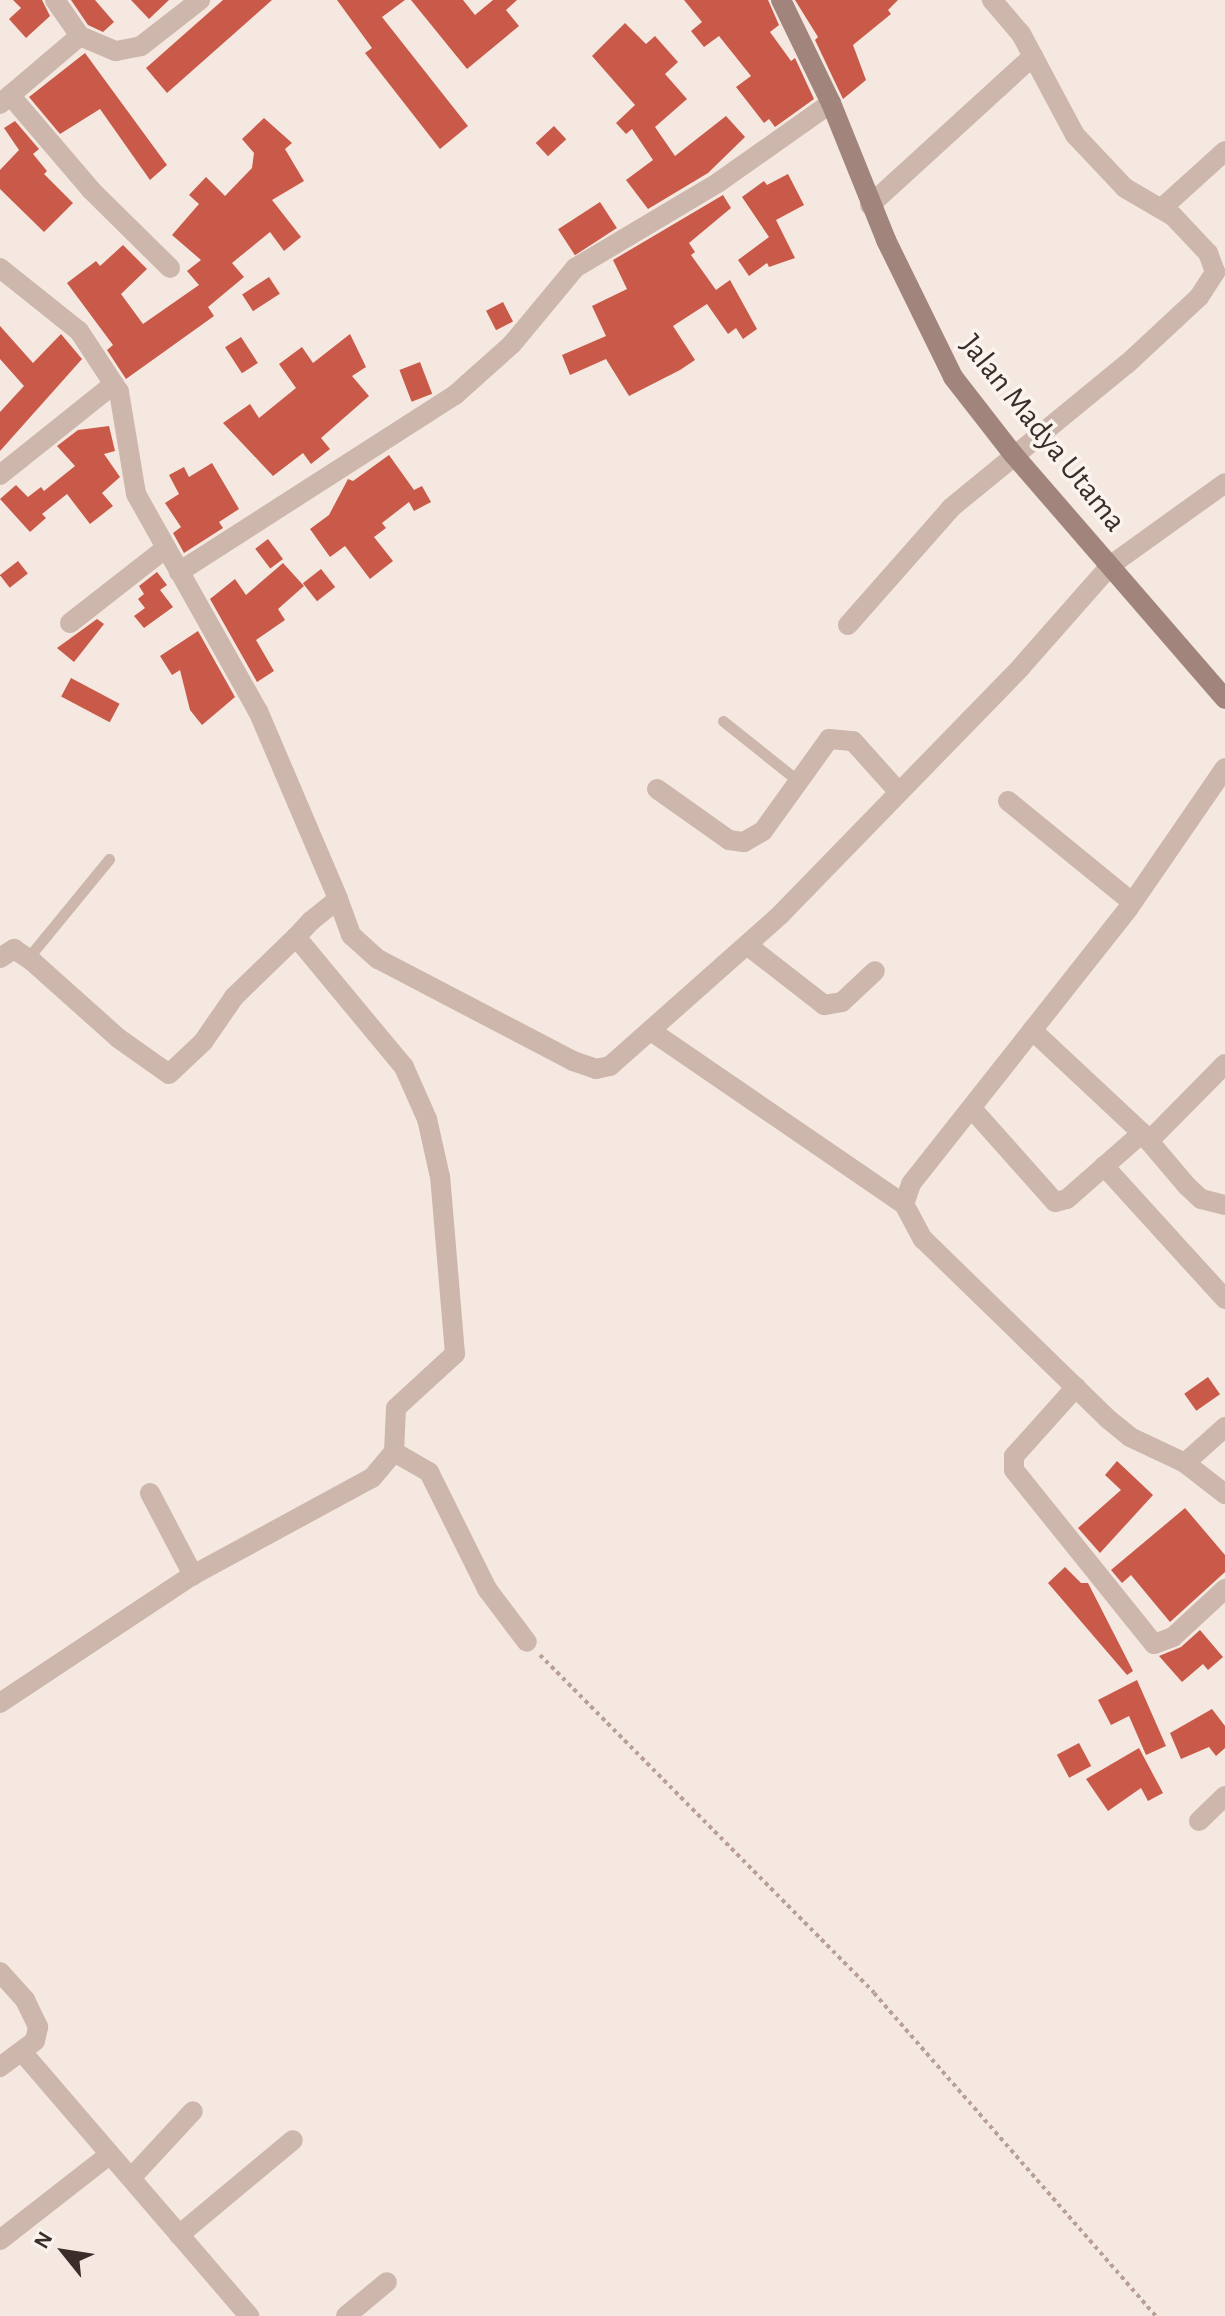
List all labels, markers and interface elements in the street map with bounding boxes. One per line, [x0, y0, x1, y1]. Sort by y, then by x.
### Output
street label: Jalan Madya Utama [952, 327, 1134, 539]
north arrow [24, 2212, 104, 2292]
text: N [30, 2228, 57, 2252]

